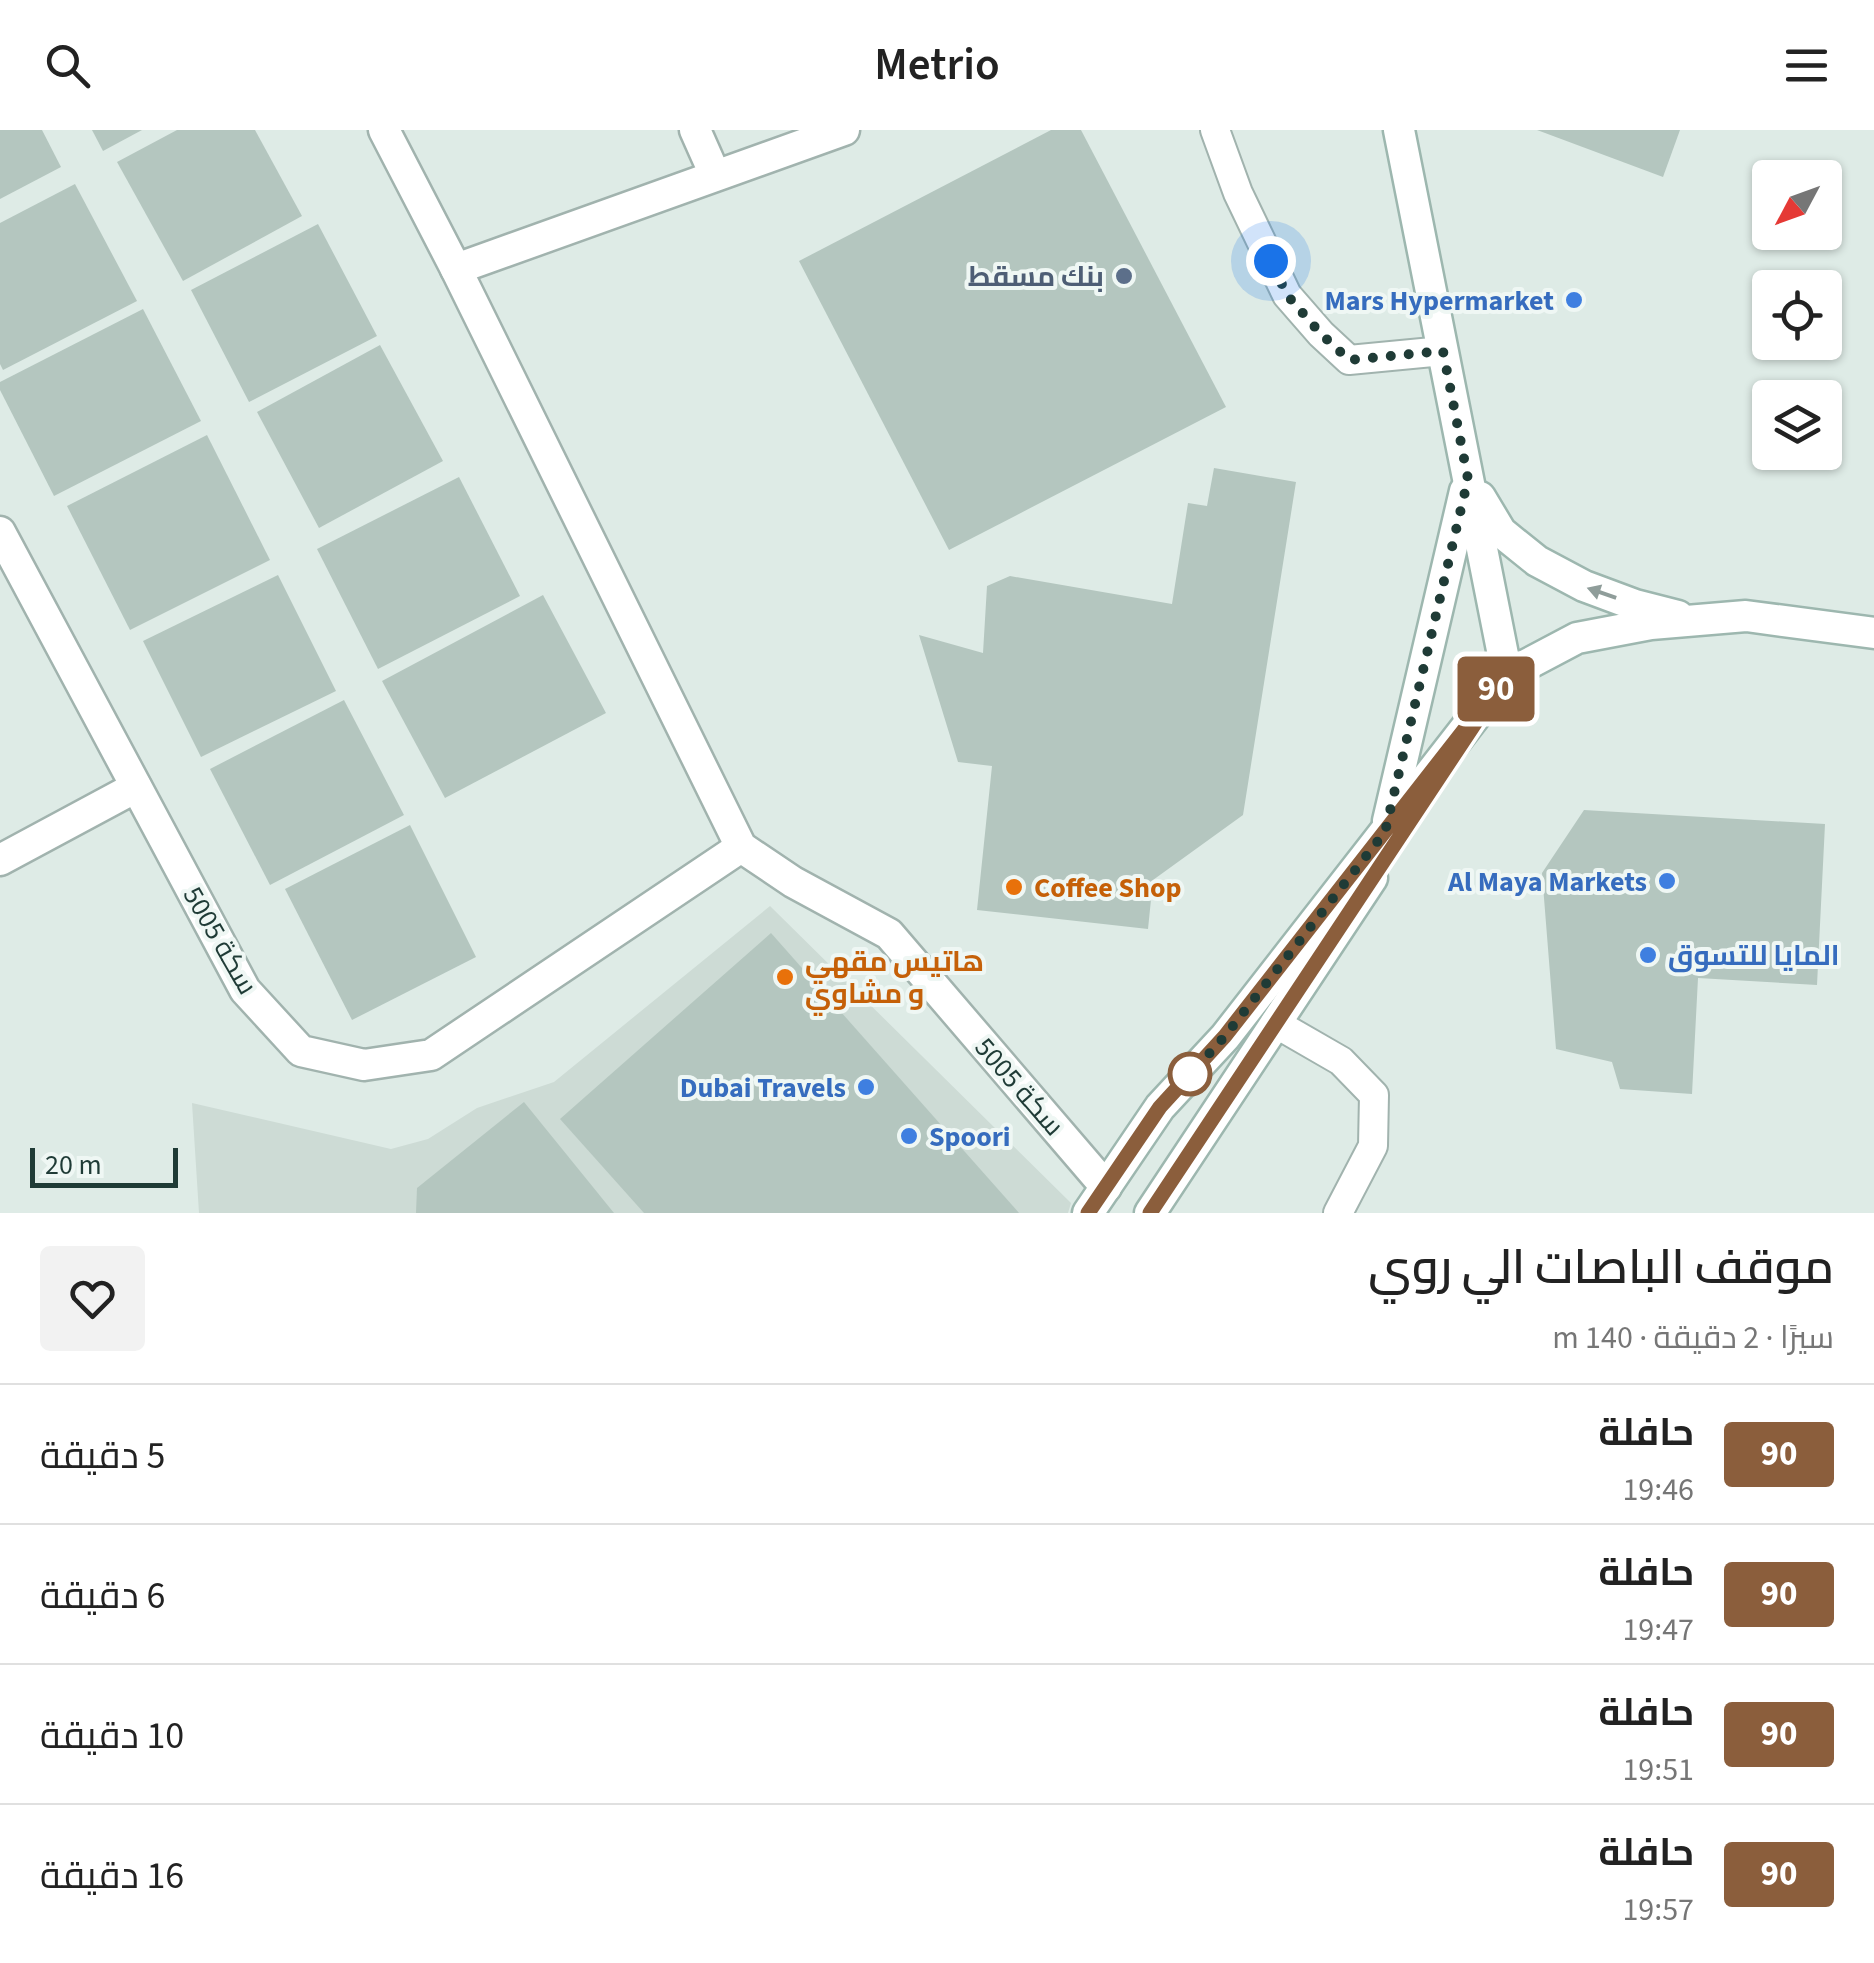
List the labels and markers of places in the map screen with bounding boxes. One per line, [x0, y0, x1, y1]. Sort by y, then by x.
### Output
place label: بنك مسقط [968, 257, 1104, 297]
marker: بنك مسقط [1113, 265, 1135, 287]
place label: Mars Hypermarket [1324, 281, 1554, 321]
marker: Mars Hypermarket [1563, 289, 1585, 311]
place label: Al Maya Markets [1447, 862, 1647, 902]
place label: Coffee Shop [1034, 868, 1182, 908]
marker: Al Maya Markets [1656, 870, 1678, 892]
marker: Coffee Shop [1003, 876, 1025, 898]
place label: المايا للتسوق [1668, 936, 1840, 976]
place label: هاتيس مقهي و مشاوي [805, 942, 984, 1016]
marker: المايا للتسوق [1637, 944, 1659, 966]
marker: هاتيس مقهي و مشاوي [774, 966, 796, 988]
unlabelled marker [1169, 1053, 1211, 1095]
place label: Dubai Travels [680, 1068, 846, 1108]
marker: Dubai Travels [855, 1076, 877, 1098]
place label: Spoori [929, 1117, 1011, 1157]
marker: Spoori [898, 1125, 920, 1147]

